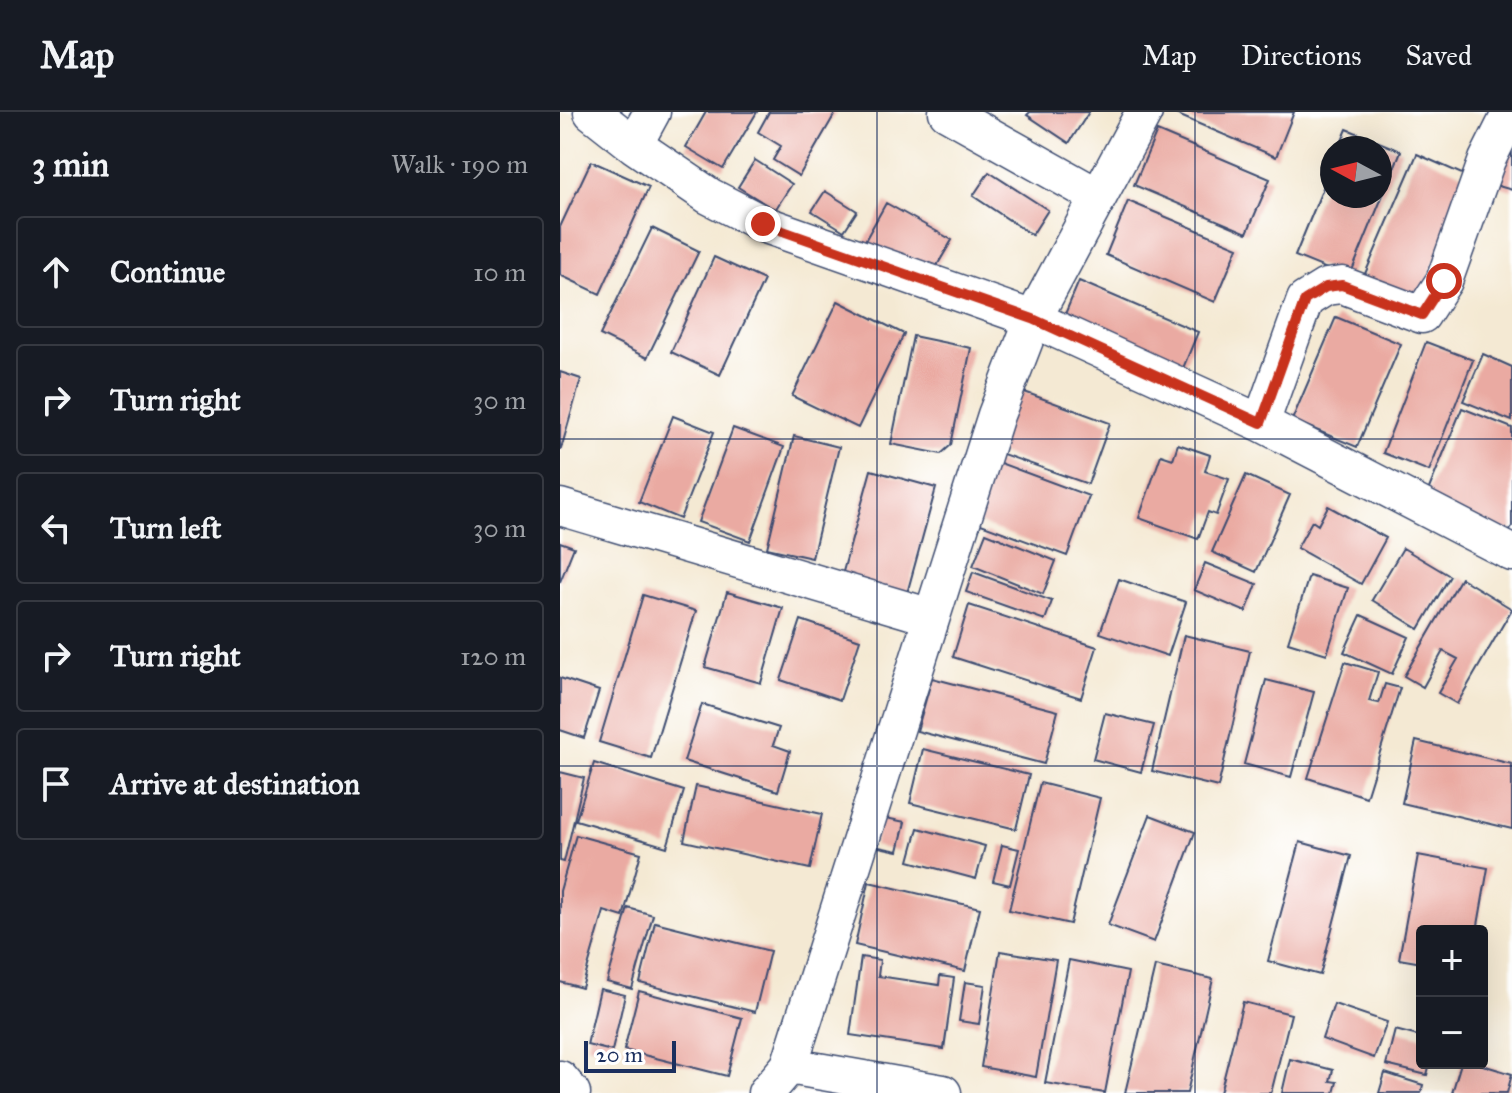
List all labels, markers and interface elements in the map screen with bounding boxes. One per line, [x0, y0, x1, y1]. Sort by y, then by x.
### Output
text: Map [40, 32, 114, 78]
text: Map [1142, 38, 1197, 73]
text: Directions [1241, 38, 1362, 73]
text: Saved [1406, 38, 1472, 73]
north arrow [1320, 136, 1392, 208]
text: 3 min [32, 144, 109, 185]
text: Walk · 190 m [391, 148, 528, 180]
route end [745, 206, 781, 242]
icon: ahead [34, 250, 78, 294]
text: Continue [110, 254, 225, 290]
text: 10 m [473, 256, 526, 288]
route start [1426, 263, 1462, 299]
icon: right [34, 378, 78, 422]
text: Turn right [110, 382, 241, 418]
text: 30 m [473, 384, 526, 416]
icon: left [34, 506, 78, 550]
text: Turn left [110, 510, 221, 546]
text: 30 m [473, 512, 526, 544]
icon: right [34, 634, 78, 678]
text: Turn right [110, 638, 241, 674]
text: 120 m [460, 640, 526, 672]
icon: arrive [34, 762, 78, 806]
text: Arrive at destination [110, 766, 360, 802]
map controls [1416, 925, 1488, 1069]
button: + [1416, 925, 1488, 997]
button: − [1416, 997, 1488, 1069]
scale bar [584, 1037, 676, 1073]
text: 20 m [596, 1041, 643, 1068]

